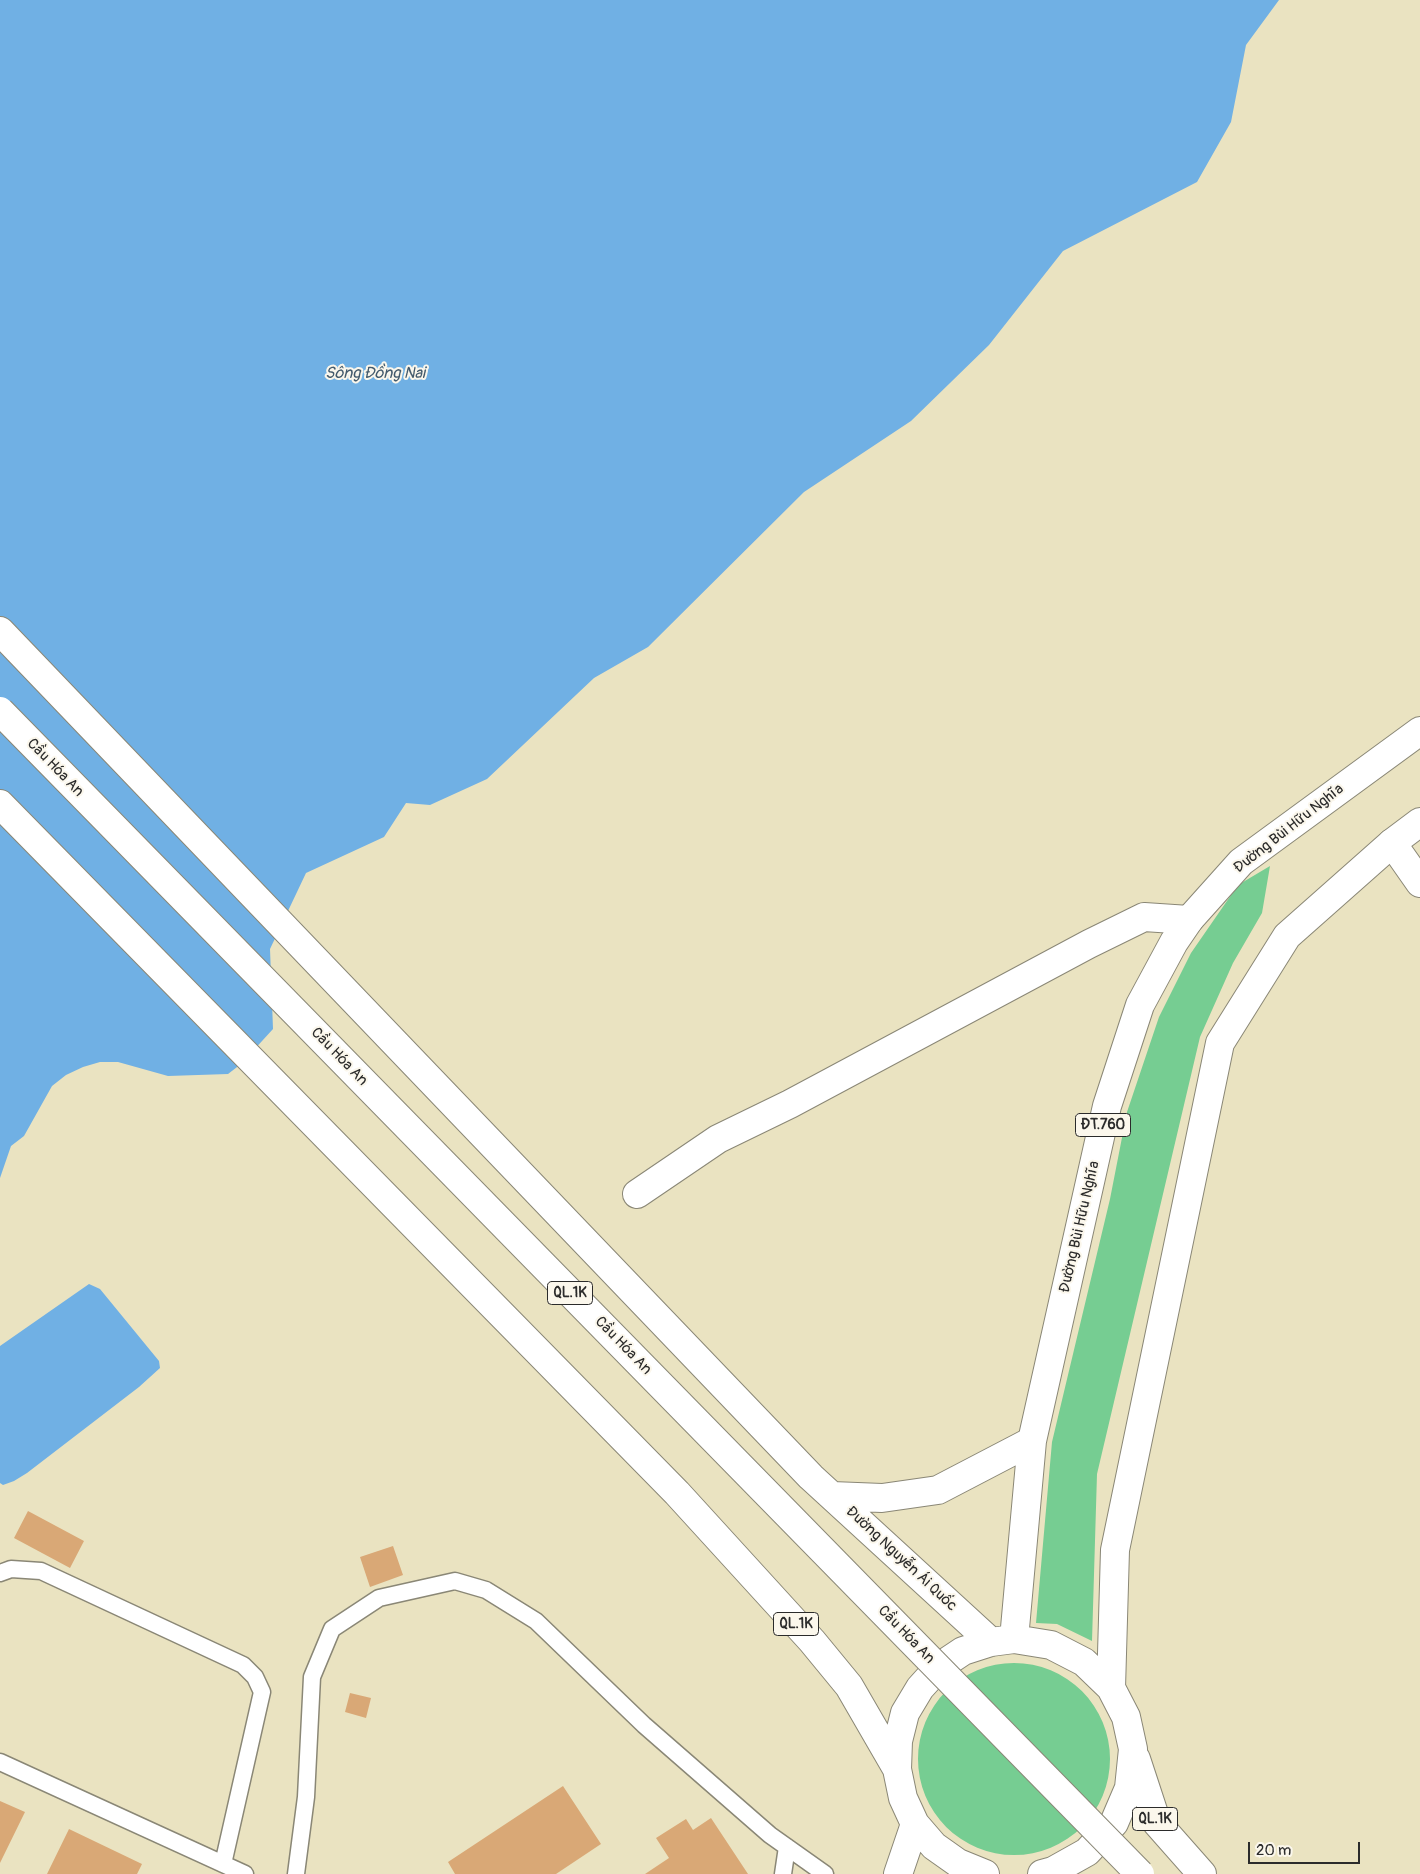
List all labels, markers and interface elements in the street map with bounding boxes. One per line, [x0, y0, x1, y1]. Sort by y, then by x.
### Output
water label: Sông Đồng Nai [325, 364, 425, 384]
street label: Cầu Hóa An [23, 735, 87, 801]
street label: Đường Bùi Hữu Nghĩa [1230, 780, 1348, 878]
street label: Cầu Hóa An [307, 1024, 371, 1090]
road number: ĐT.760 [1076, 1114, 1130, 1136]
street label: Đường Bùi Hữu Nghĩa [1056, 1159, 1104, 1295]
road number: QL.1K [548, 1282, 592, 1305]
street label: Cầu Hóa An [591, 1313, 655, 1379]
street label: Đường Nguyễn Ái Quốc [842, 1503, 960, 1615]
street label: Cầu Hóa An [874, 1602, 938, 1668]
road number: QL.1K [774, 1612, 818, 1636]
road number: QL.1K [1132, 1808, 1178, 1830]
scale bar [1250, 1832, 1362, 1864]
text: 20 m [1256, 1841, 1291, 1860]

